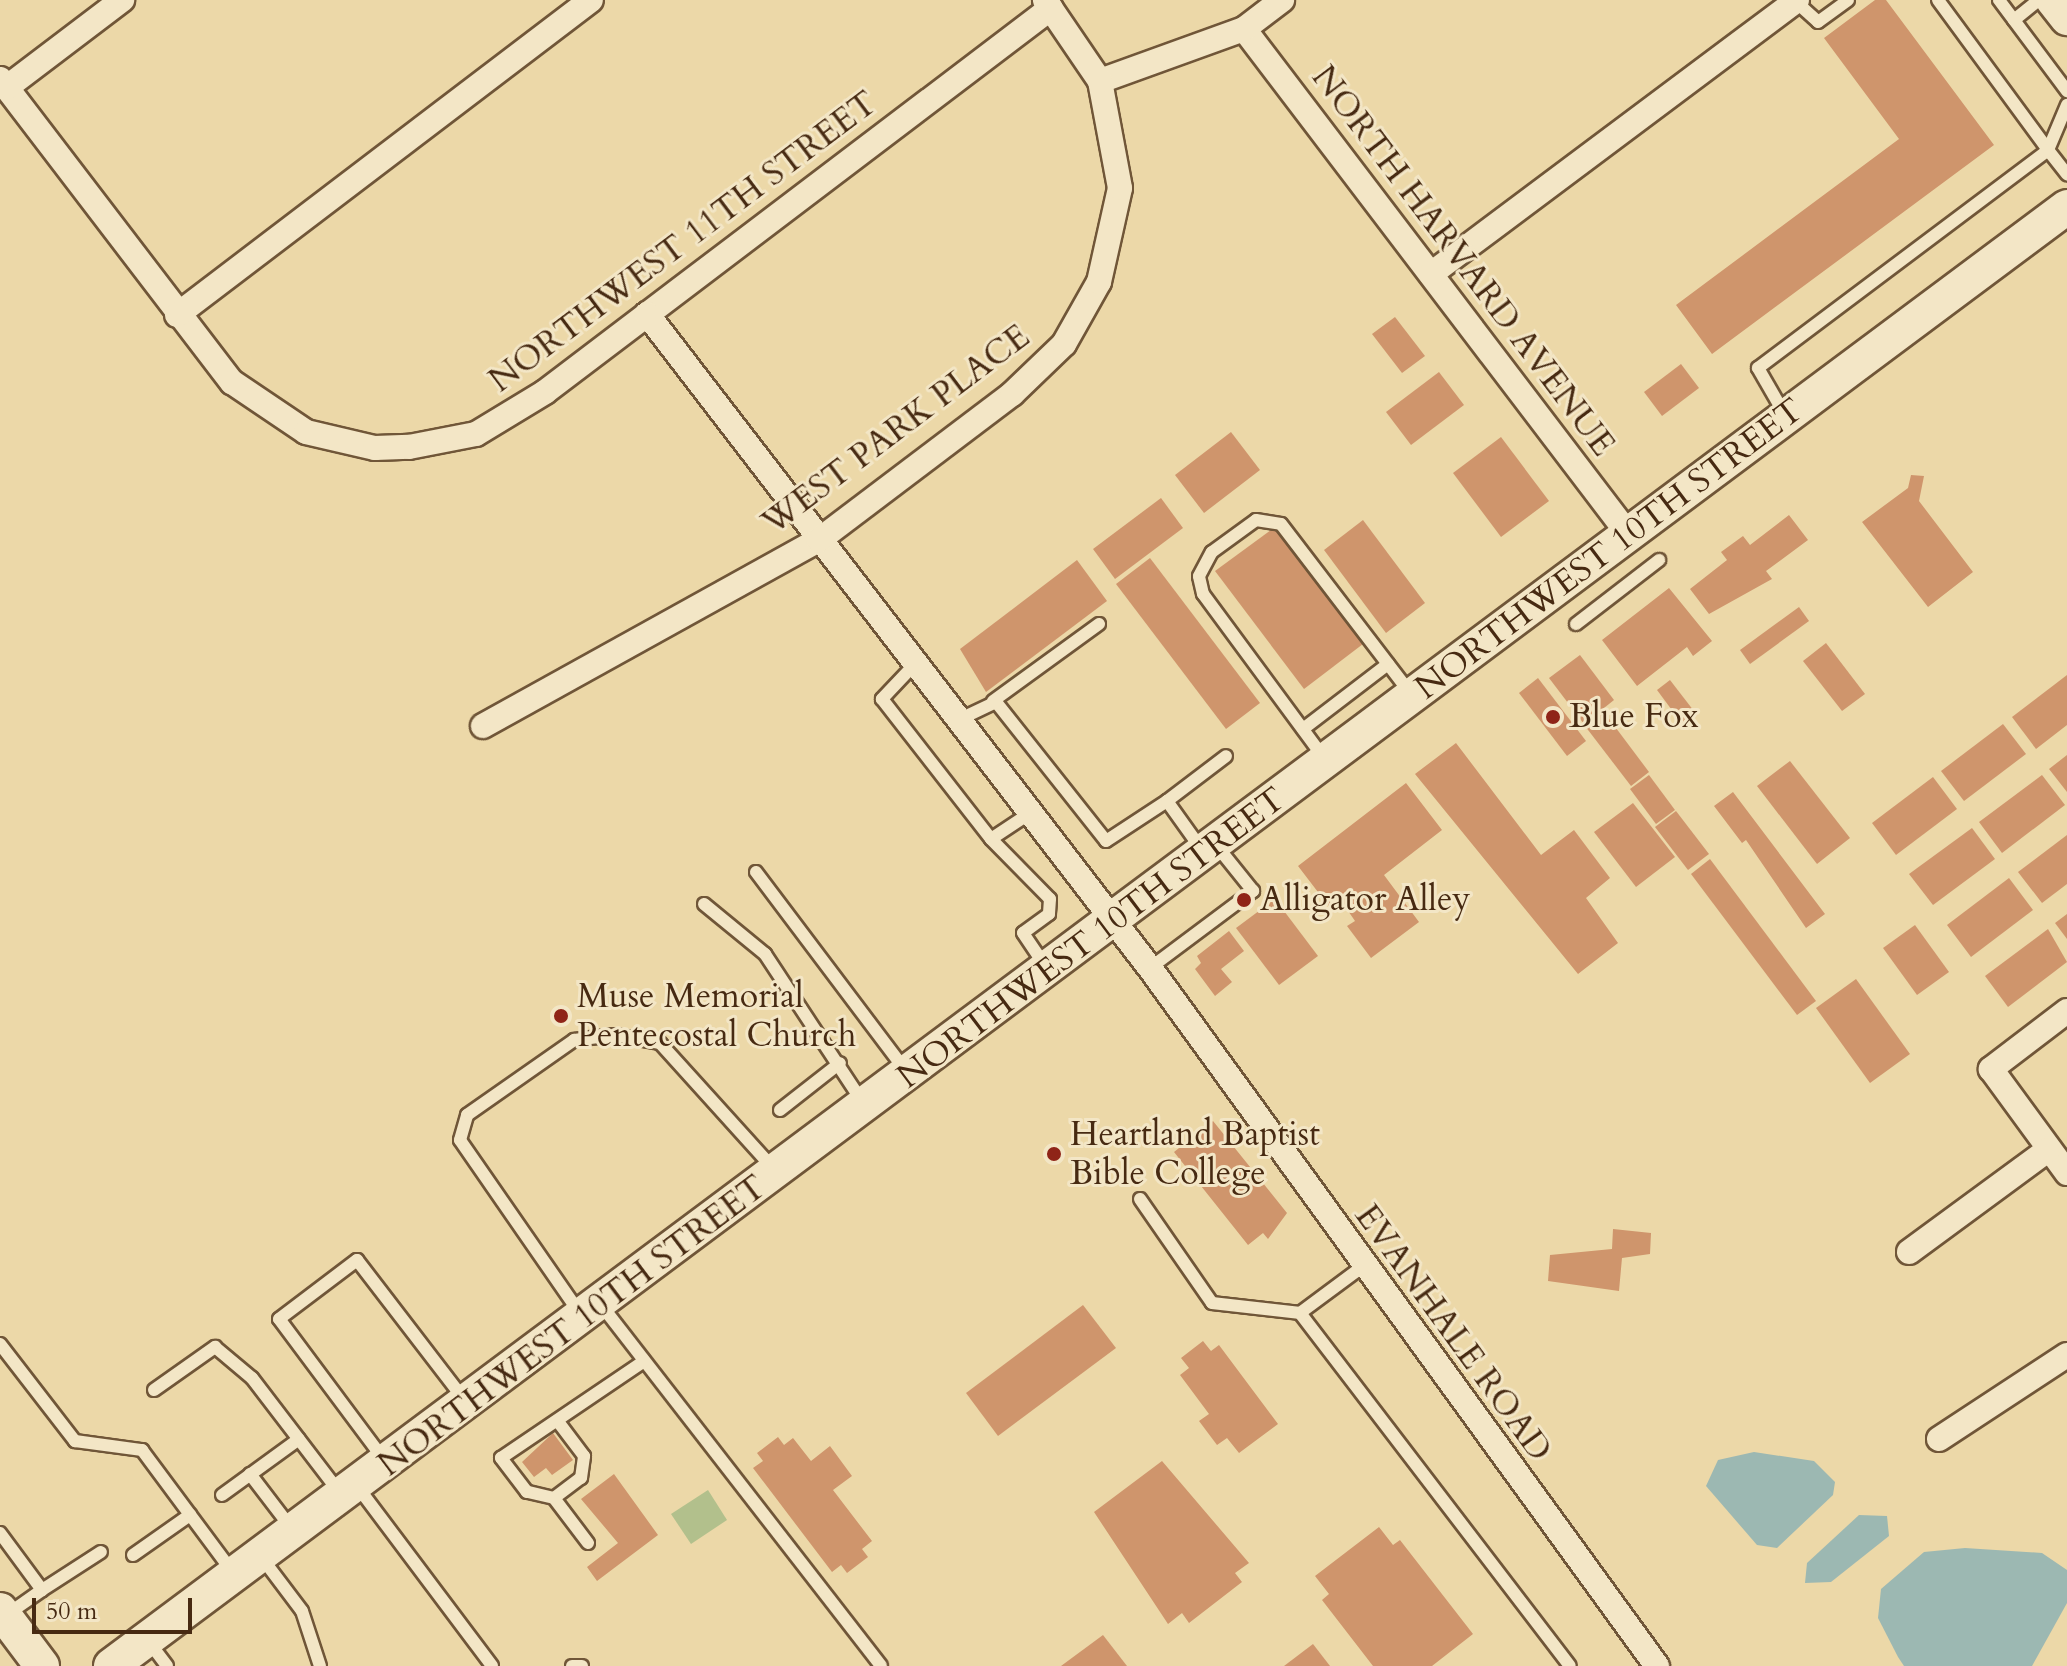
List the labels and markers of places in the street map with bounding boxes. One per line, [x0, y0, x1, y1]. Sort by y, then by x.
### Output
place label: Blue Fox [1569, 697, 1699, 737]
marker: Blue Fox [1544, 708, 1562, 726]
place label: Alligator Alley [1260, 880, 1470, 920]
marker: Alligator Alley [1235, 891, 1253, 909]
place label: Muse Memorial Pentecostal Church [577, 976, 856, 1056]
marker: Muse Memorial Pentecostal Church [552, 1007, 570, 1025]
place label: Heartland Baptist Bible College [1070, 1114, 1320, 1194]
marker: Heartland Baptist Bible College [1045, 1145, 1063, 1163]

